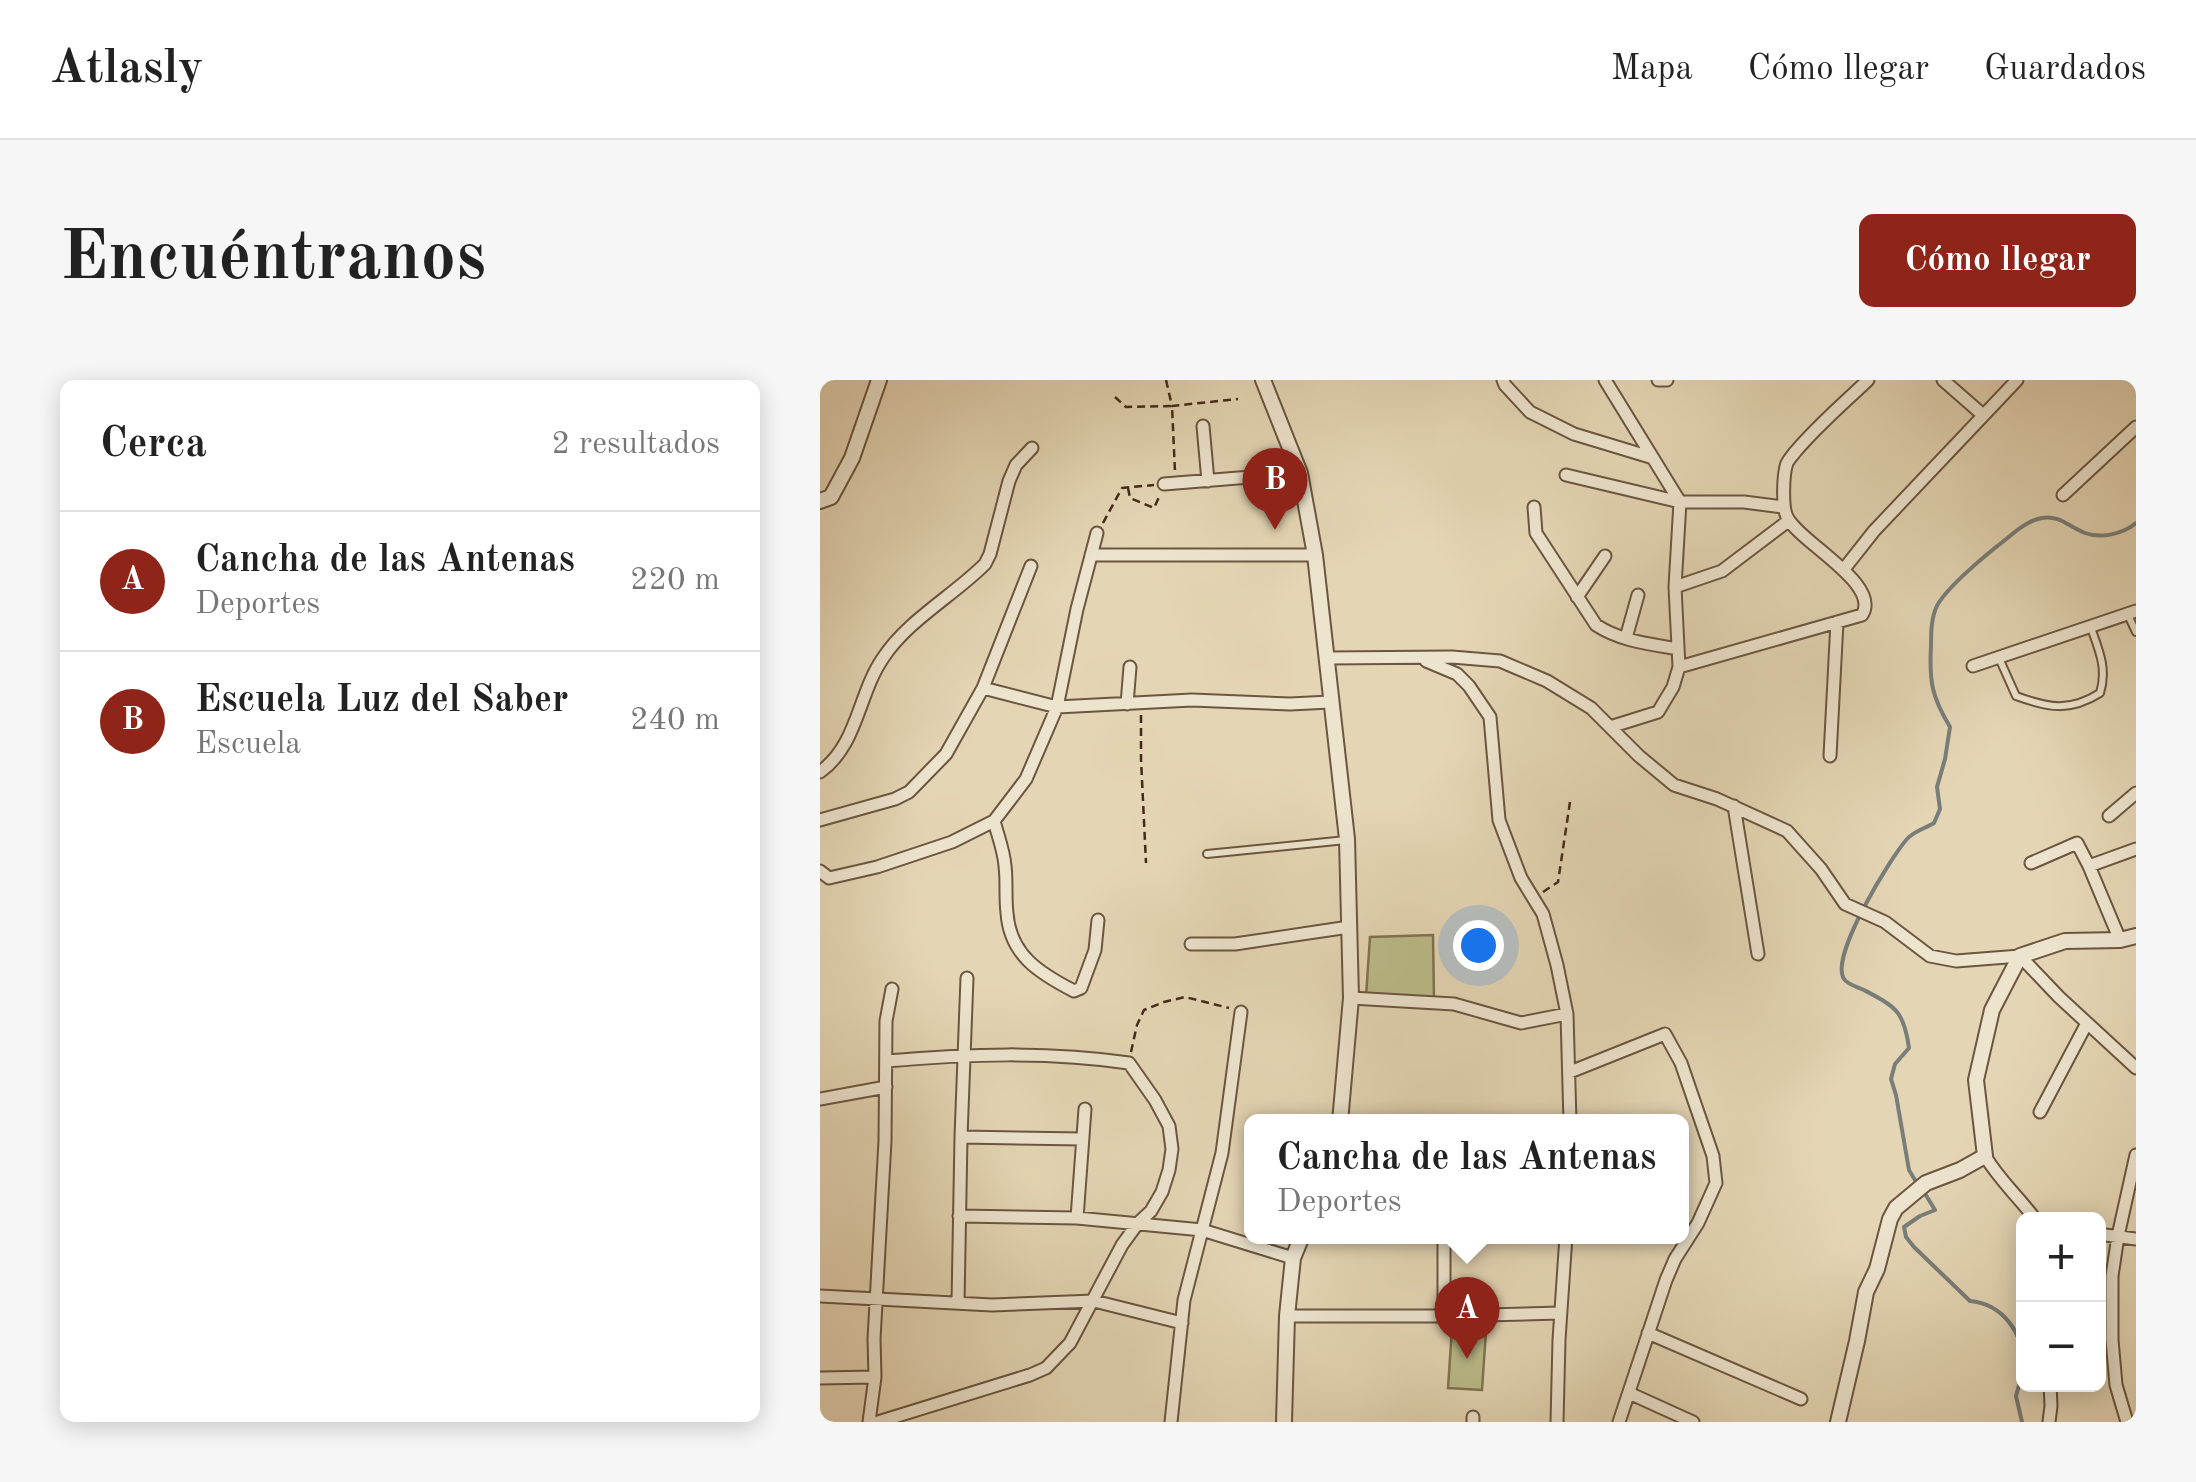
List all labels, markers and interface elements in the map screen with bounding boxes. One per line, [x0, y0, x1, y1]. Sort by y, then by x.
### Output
text: Atlasly [50, 45, 203, 93]
text: Mapa [1611, 52, 1693, 87]
text: Cómo llegar [1748, 52, 1929, 87]
text: Guardados [1984, 52, 2146, 87]
button: Cómo llegar [1859, 214, 2136, 307]
text: Encuéntranos [60, 225, 486, 295]
text: Cerca [100, 424, 207, 466]
text: 2 resultados [552, 429, 720, 461]
pin: B [1242, 448, 1308, 530]
text: Cancha de las Antenas [195, 542, 575, 580]
text: A [120, 565, 145, 597]
text: 220 m [630, 565, 720, 597]
text: Deportes [195, 589, 320, 621]
text: Escuela Luz del Saber [195, 682, 568, 720]
text: B [121, 705, 144, 737]
text: 240 m [630, 705, 720, 737]
text: Escuela [195, 729, 301, 761]
your location [1453, 920, 1504, 971]
popup [1244, 1114, 1689, 1244]
text: Cancha de las Antenas [1277, 1140, 1656, 1178]
text: Deportes [1277, 1187, 1402, 1219]
map controls [2016, 1212, 2106, 1392]
button: + [2016, 1212, 2106, 1302]
pin: A [1434, 1276, 1500, 1359]
button: − [2016, 1302, 2106, 1392]

